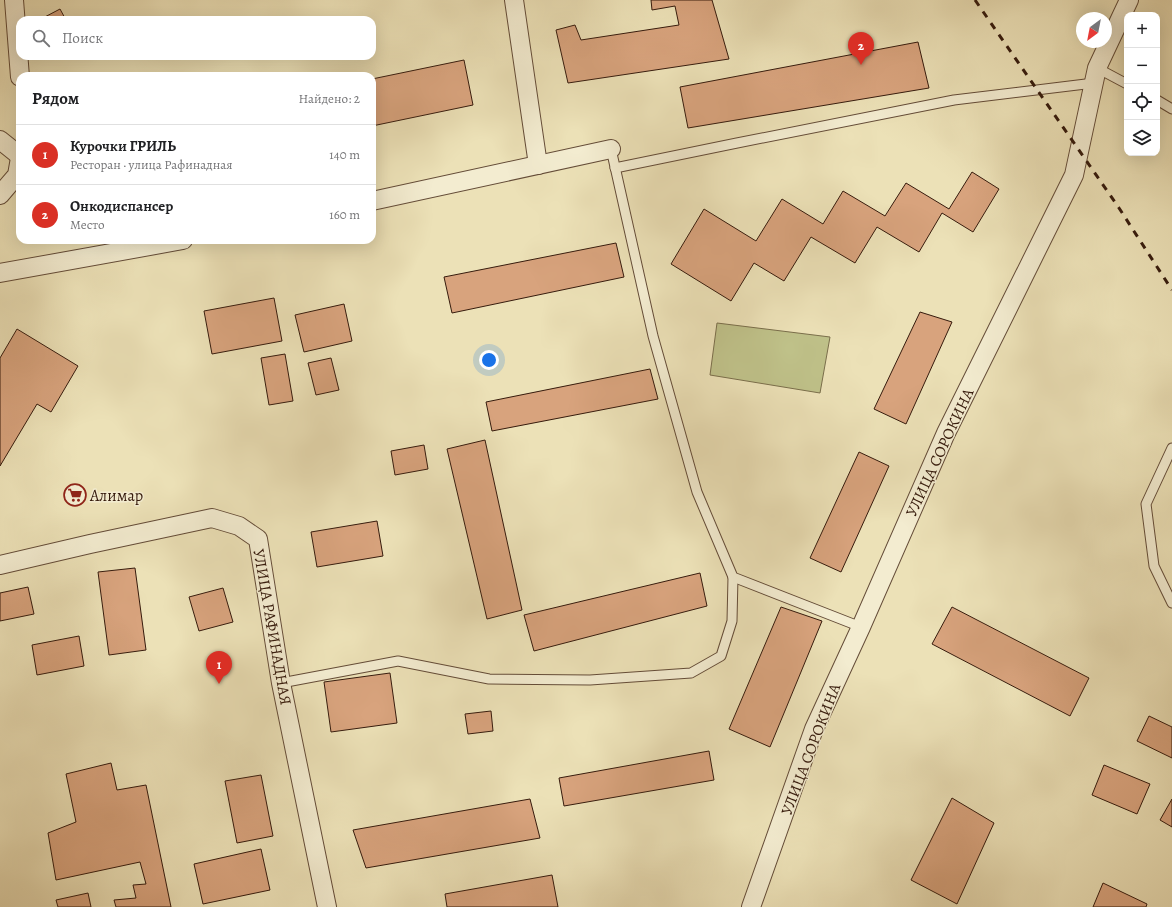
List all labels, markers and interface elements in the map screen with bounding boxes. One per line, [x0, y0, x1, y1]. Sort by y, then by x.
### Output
north arrow [1076, 12, 1112, 48]
map controls [1124, 12, 1160, 156]
button: + [1124, 12, 1160, 48]
search box [16, 16, 376, 60]
icon: search [30, 27, 52, 49]
text: Поиск [62, 28, 103, 48]
pin: 2 [848, 32, 874, 65]
button: − [1124, 48, 1160, 84]
button: locate [1124, 84, 1160, 120]
text: Рядом [32, 87, 79, 110]
text: Найдено: 2 [299, 90, 360, 107]
button: layers [1124, 120, 1160, 156]
text: Курочки ГРИЛЬ [70, 136, 176, 156]
text: 1 [43, 146, 47, 163]
text: 140 m [329, 146, 360, 163]
text: Ресторан · улица Рафинадная [70, 156, 233, 173]
text: Онкодиспансер [70, 196, 173, 216]
text: 2 [42, 206, 48, 223]
text: 160 m [329, 206, 360, 223]
text: Место [70, 216, 105, 233]
your location [479, 350, 499, 370]
street label: УЛИЦА СОРОКИНА [901, 384, 980, 520]
supermarket icon: Алимар [62, 482, 88, 508]
place label: Алимар [89, 485, 143, 507]
street label: УЛИЦА РАФИНАДНАЯ [247, 547, 297, 707]
pin: 1 [206, 651, 232, 684]
street label: УЛИЦА СОРОКИНА [776, 680, 846, 818]

